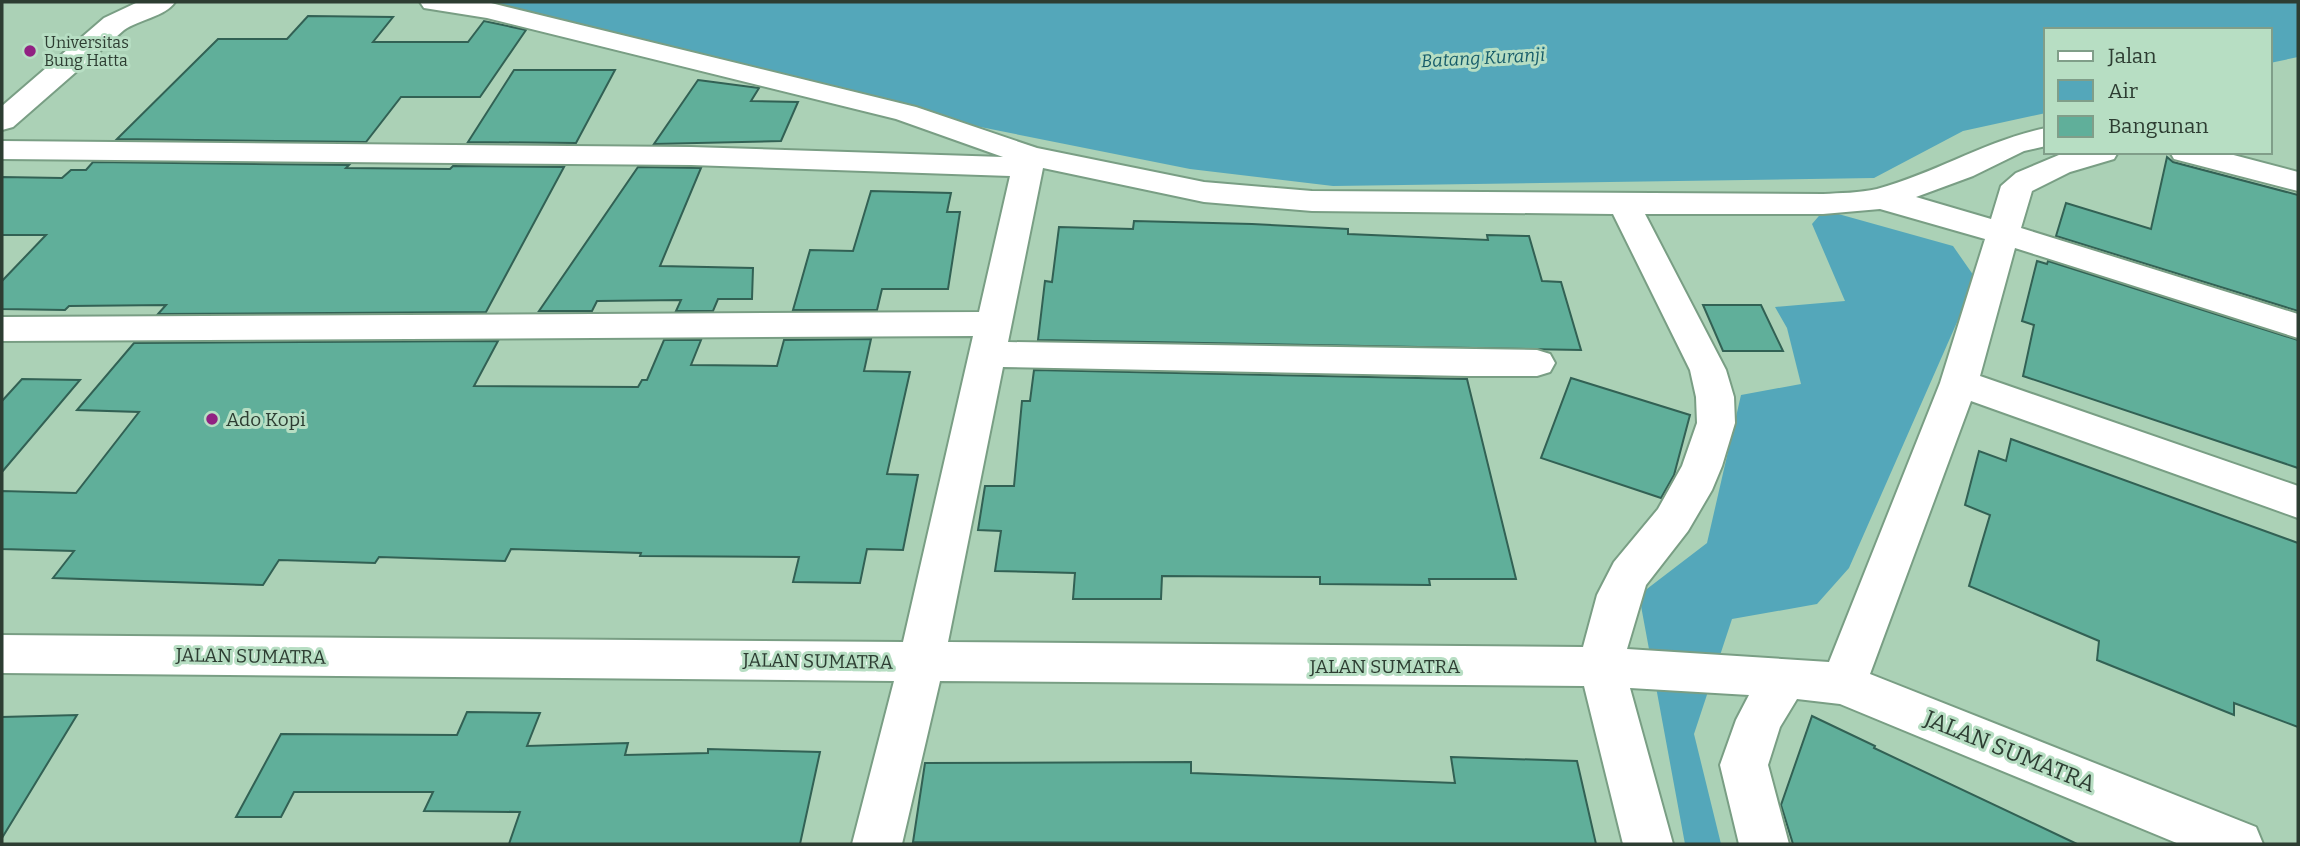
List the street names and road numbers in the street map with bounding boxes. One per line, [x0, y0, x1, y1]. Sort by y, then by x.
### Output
street label: JALAN SUMATRA [175, 643, 327, 669]
street label: JALAN SUMATRA [742, 648, 894, 674]
street label: JALAN SUMATRA [1309, 655, 1461, 678]
street label: JALAN SUMATRA [1919, 704, 2100, 798]

